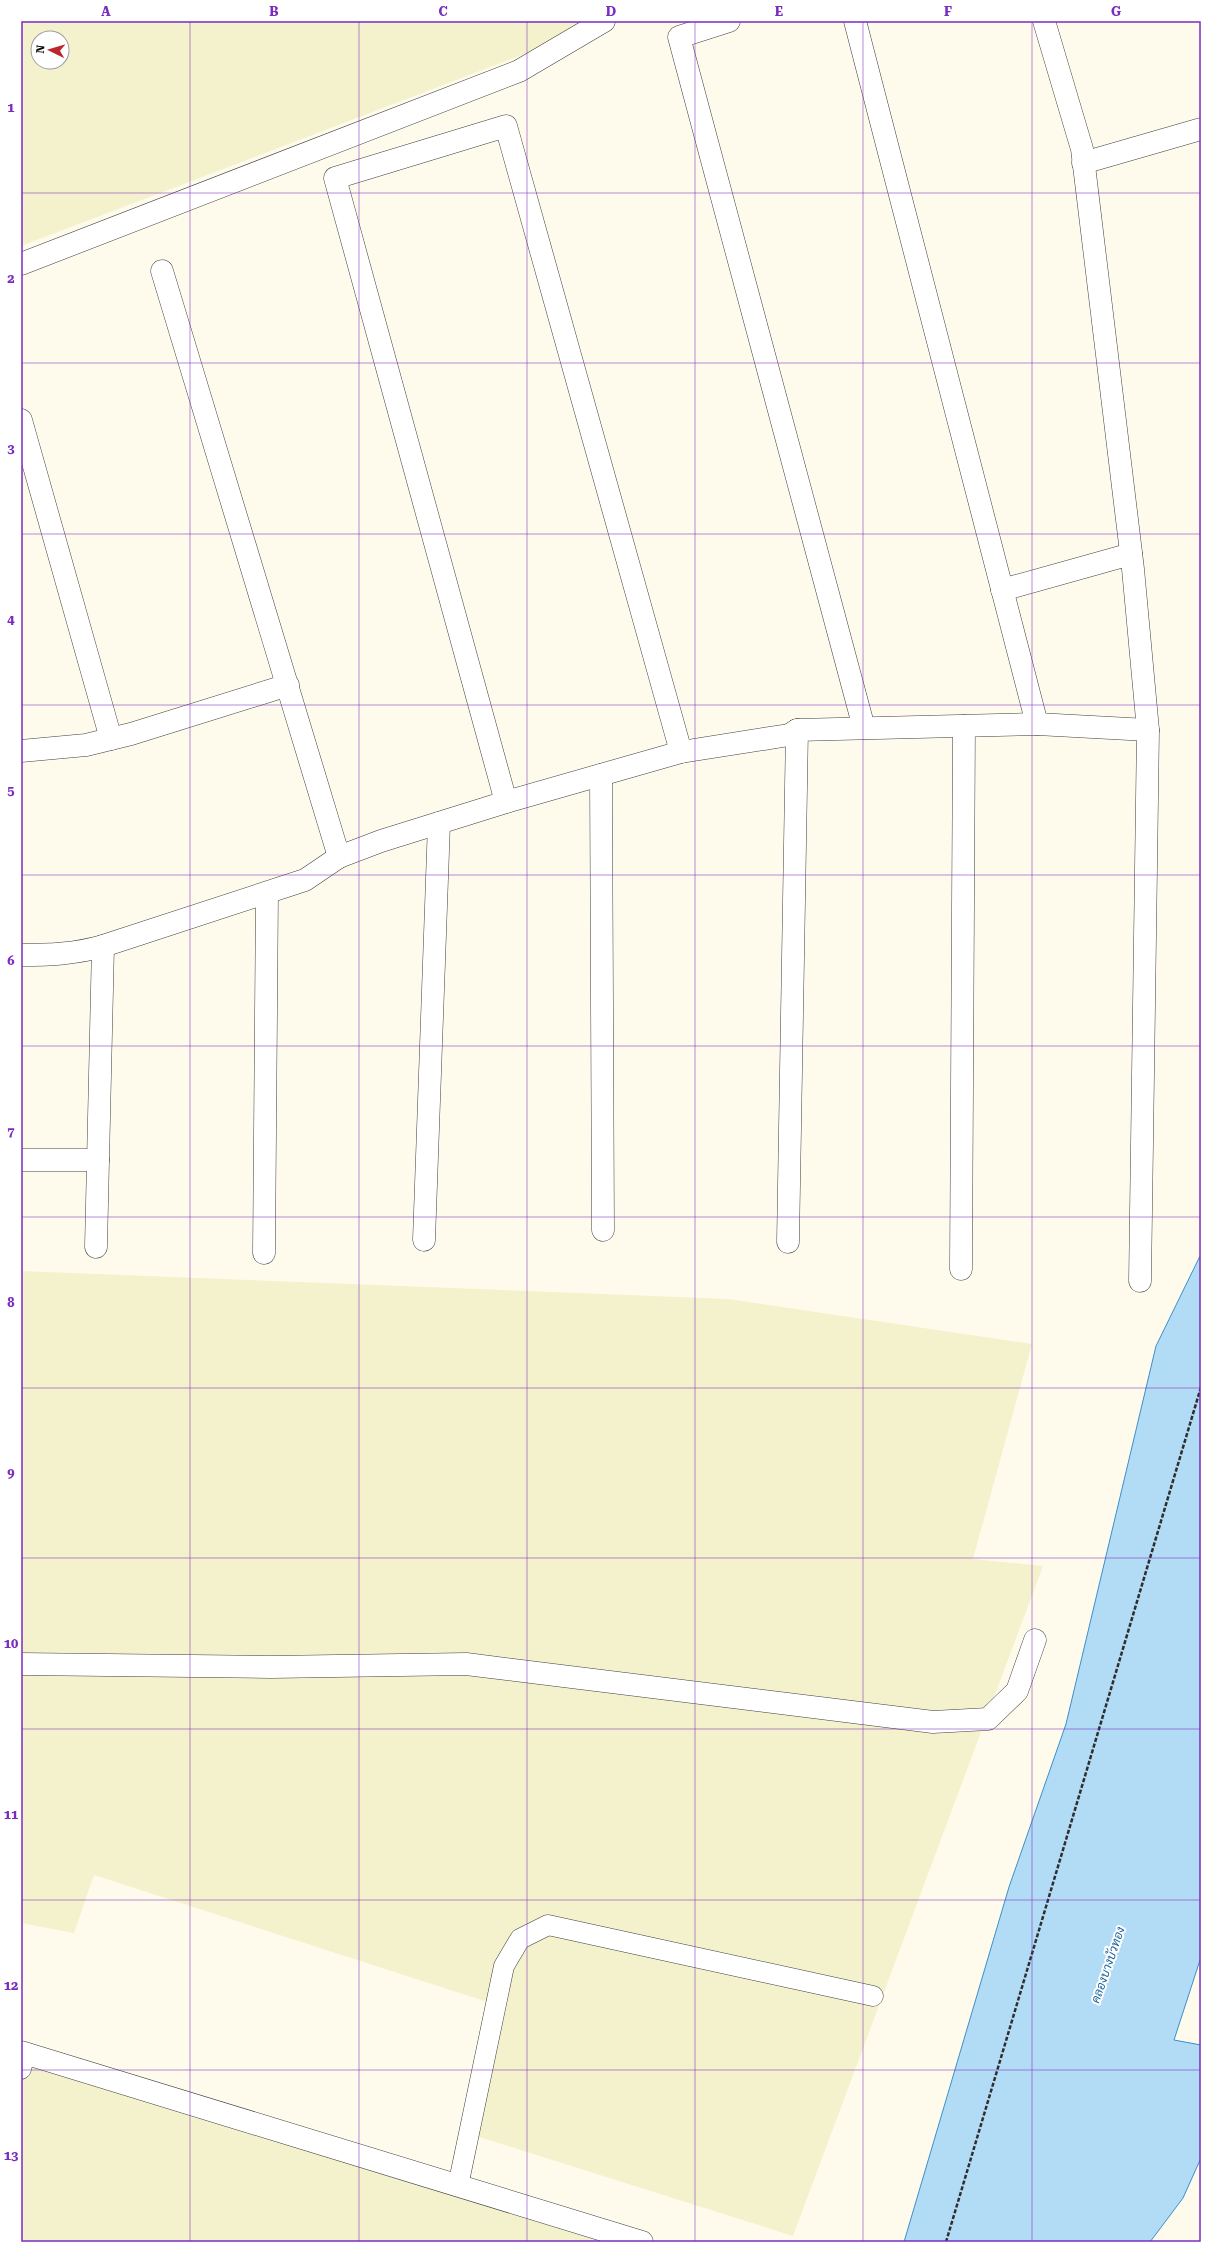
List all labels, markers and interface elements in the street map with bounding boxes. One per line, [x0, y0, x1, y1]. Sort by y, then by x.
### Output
text: A [101, 4, 111, 19]
text: B [269, 4, 279, 19]
text: C [438, 4, 448, 19]
text: D [606, 4, 616, 19]
text: E [775, 4, 783, 19]
text: F [944, 4, 952, 19]
text: G [1111, 4, 1121, 19]
north arrow [30, 30, 70, 70]
text: N [34, 44, 47, 54]
text: 1 [7, 100, 15, 115]
text: 2 [7, 271, 15, 286]
text: 3 [7, 441, 15, 456]
text: 4 [7, 612, 15, 627]
text: 5 [7, 783, 15, 798]
text: 6 [7, 953, 15, 968]
text: 7 [7, 1124, 15, 1139]
text: 8 [7, 1295, 15, 1310]
text: 9 [7, 1465, 15, 1480]
text: 10 [4, 1636, 18, 1651]
text: 11 [4, 1807, 18, 1822]
water label: คลองบางบัวทอง [1088, 1924, 1128, 2005]
text: 12 [4, 1978, 18, 1993]
text: 13 [4, 2148, 18, 2163]

